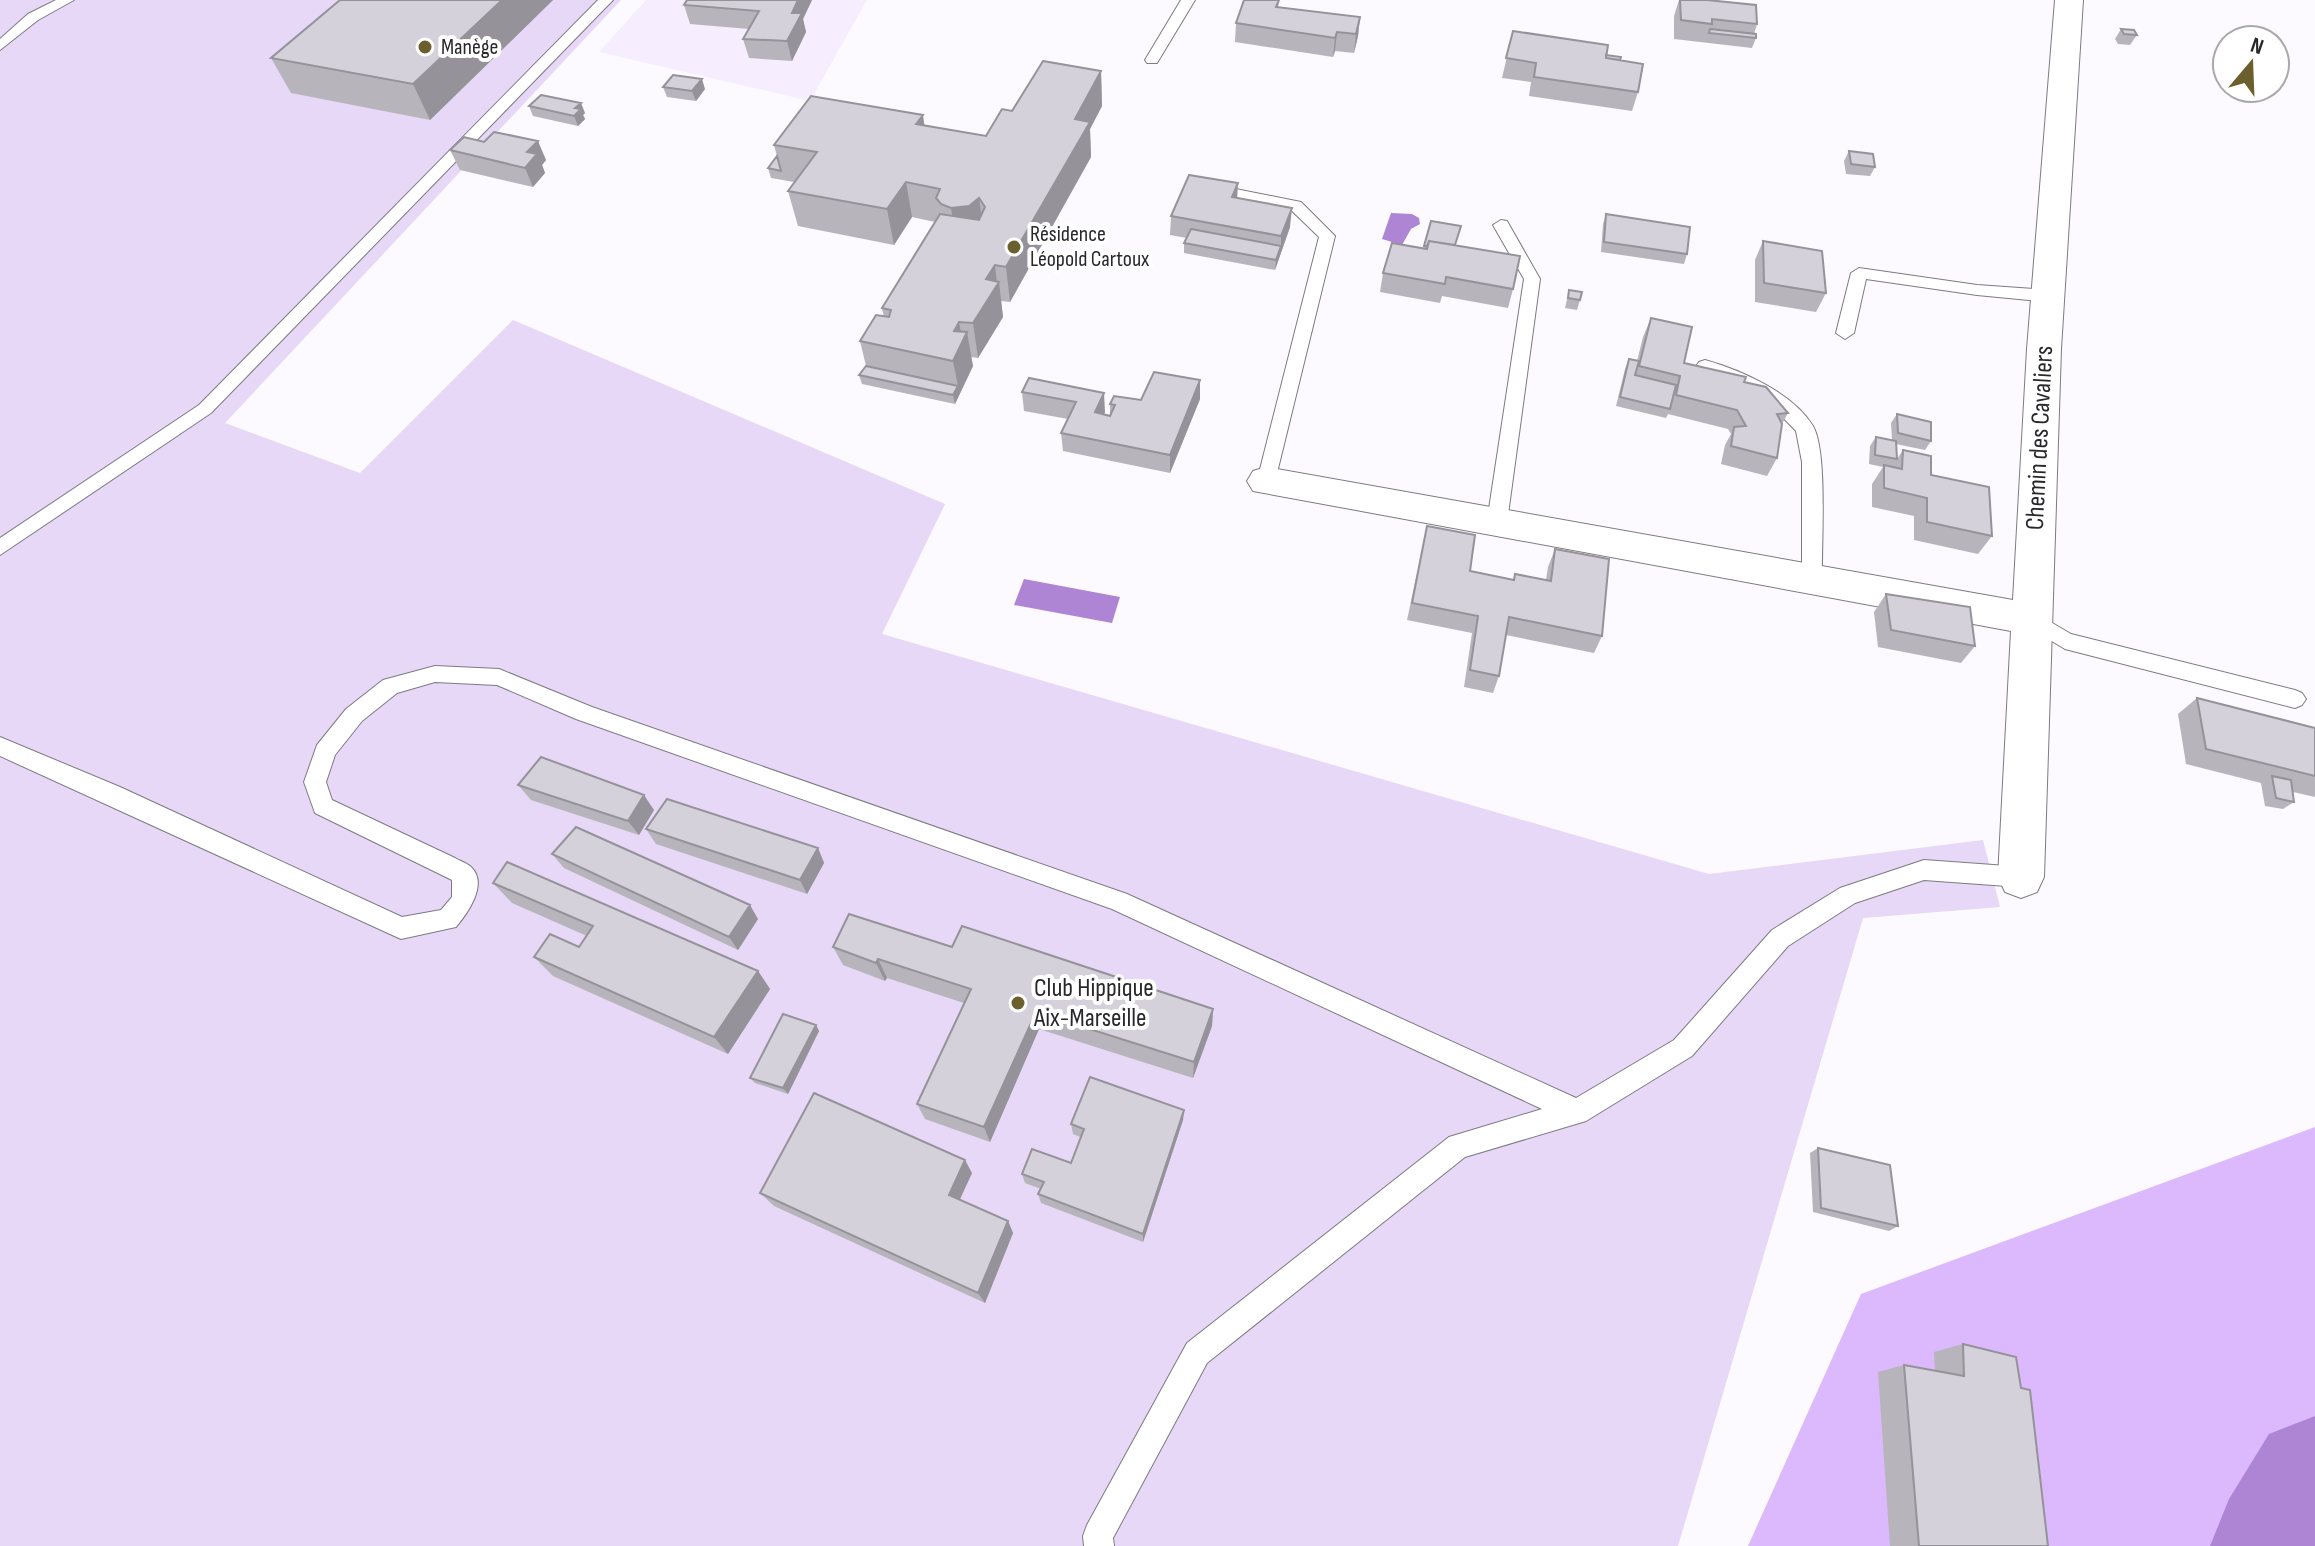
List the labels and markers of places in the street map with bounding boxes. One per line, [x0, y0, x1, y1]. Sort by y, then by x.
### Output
place label: Manège [441, 34, 498, 61]
marker: Manège [416, 38, 434, 56]
place label: Résidence Léopold Cartoux [1030, 221, 1150, 273]
marker: Résidence Léopold Cartoux [1005, 238, 1023, 256]
place label: Club Hippique Aix-Marseille [1033, 973, 1154, 1034]
marker: Club Hippique Aix-Marseille [1009, 994, 1027, 1012]

